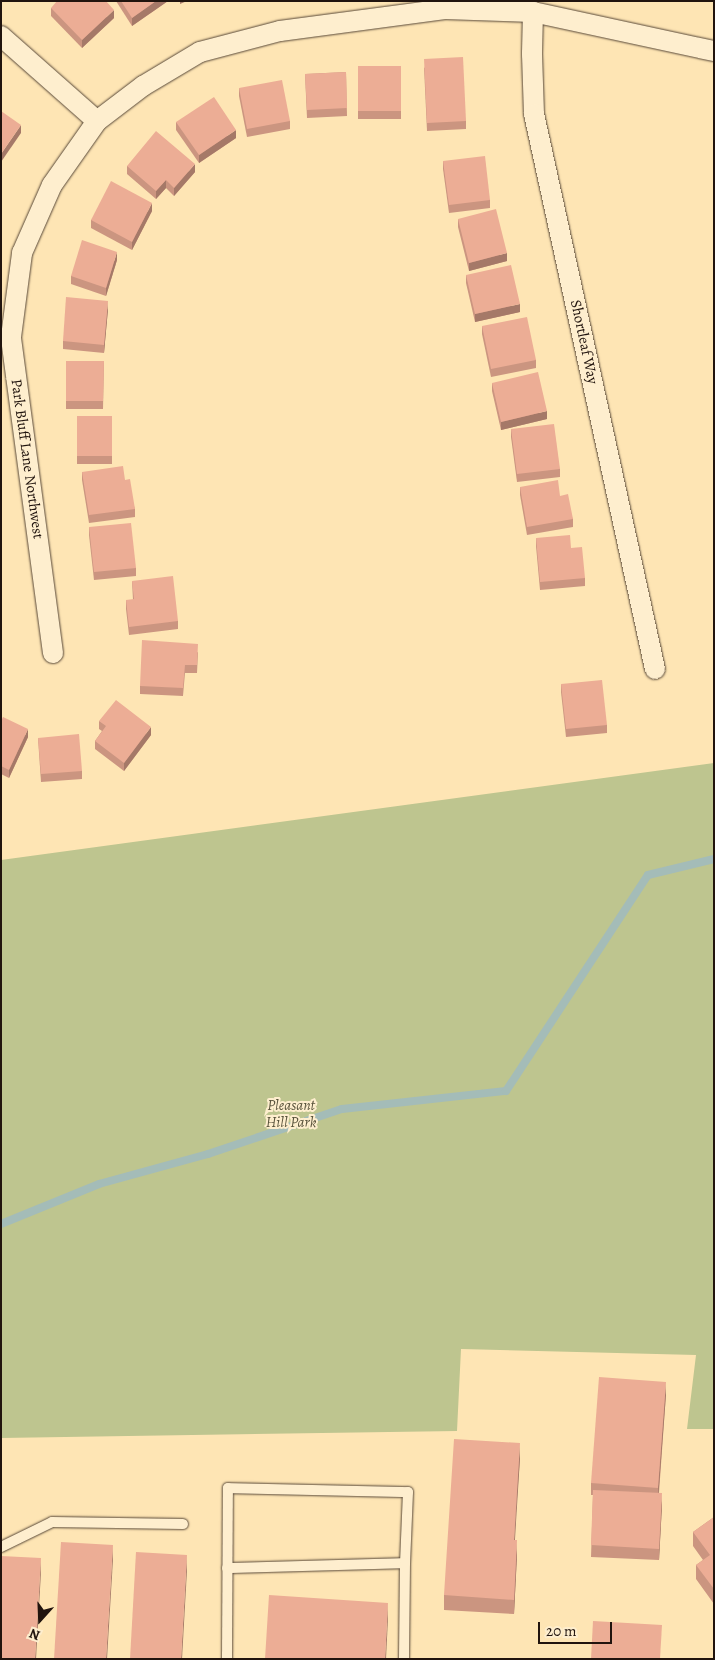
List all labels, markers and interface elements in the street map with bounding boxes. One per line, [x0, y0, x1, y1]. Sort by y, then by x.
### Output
street label: Shortleaf Way [566, 298, 602, 386]
street label: Park Bluff Lane Northwest [7, 378, 47, 540]
park label: Pleasant Hill Park [266, 1096, 316, 1131]
north arrow [15, 1595, 65, 1645]
scale bar [540, 1612, 614, 1644]
text: 20 m [546, 1621, 577, 1641]
text: N [27, 1624, 43, 1645]

